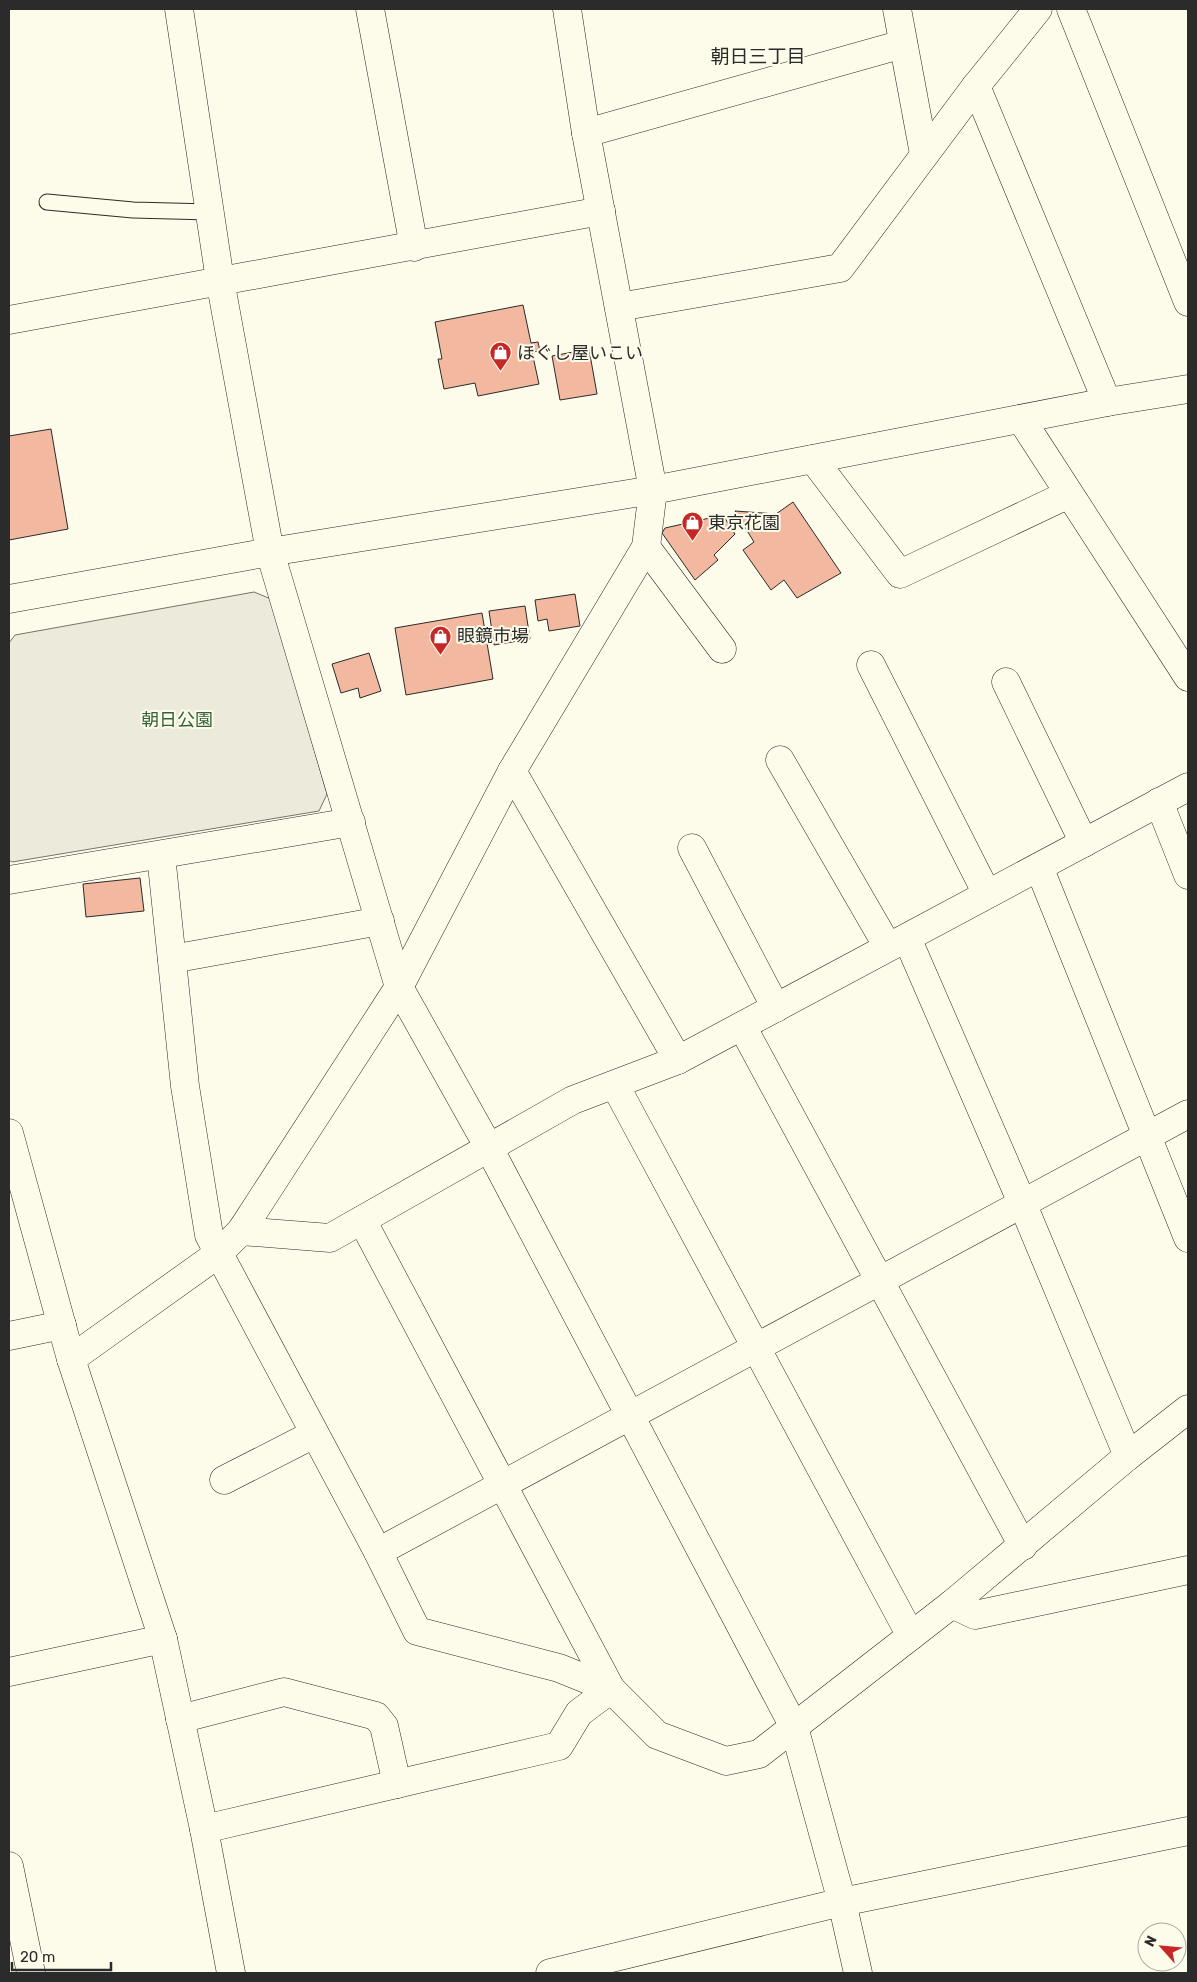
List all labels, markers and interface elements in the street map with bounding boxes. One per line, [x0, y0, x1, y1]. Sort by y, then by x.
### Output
district label: 朝日三丁目 [710, 45, 806, 68]
shop icon: ほぐし屋いこい [489, 341, 513, 372]
place label: ほぐし屋いこい [517, 342, 643, 364]
shop icon: 東京花園 [680, 511, 704, 542]
place label: 東京花園 [708, 512, 780, 534]
shop icon: 眼鏡市場 [429, 624, 453, 655]
place label: 眼鏡市場 [457, 625, 529, 647]
park label: 朝日公園 [141, 709, 213, 731]
north arrow [1137, 1922, 1187, 1972]
text: N [1141, 1933, 1161, 1950]
scale bar [12, 1940, 111, 1972]
text: 20 m [20, 1948, 55, 1966]

